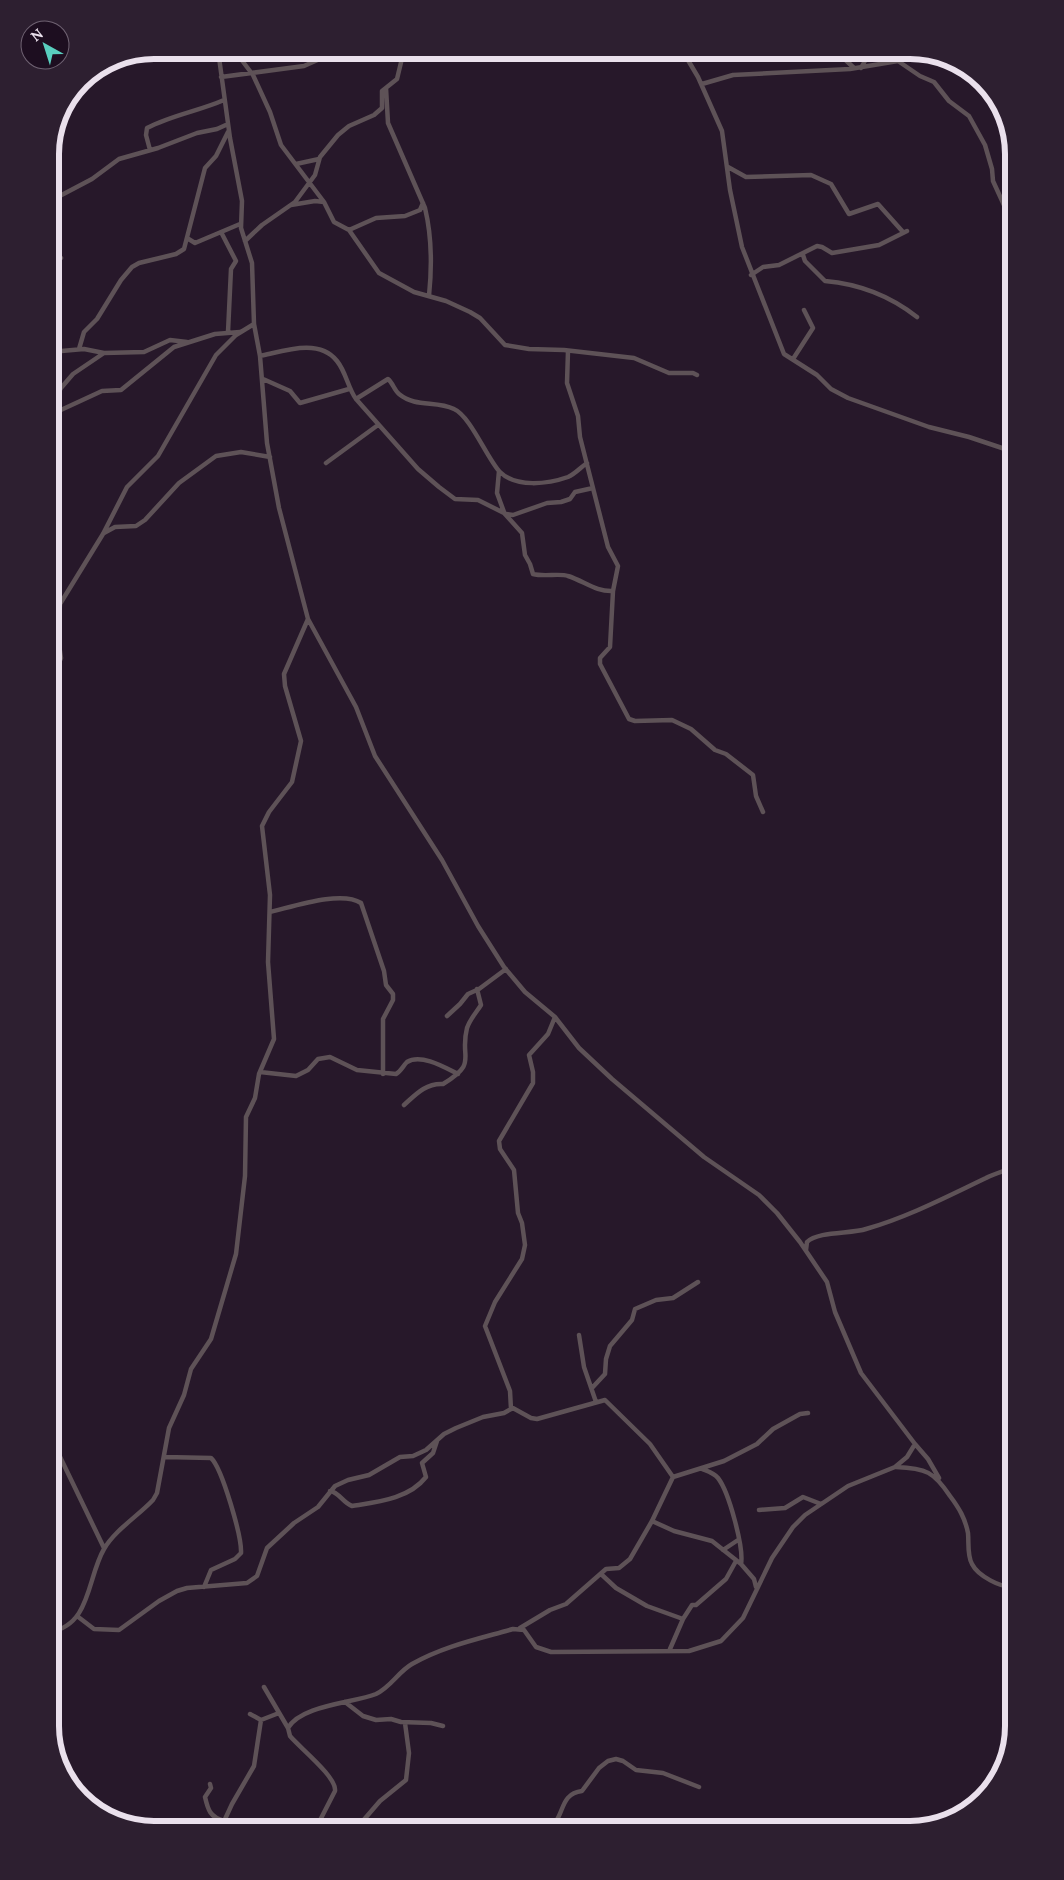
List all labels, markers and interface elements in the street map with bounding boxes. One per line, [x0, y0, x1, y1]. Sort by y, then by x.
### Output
north arrow [20, 20, 70, 70]
text: N [27, 24, 47, 45]

